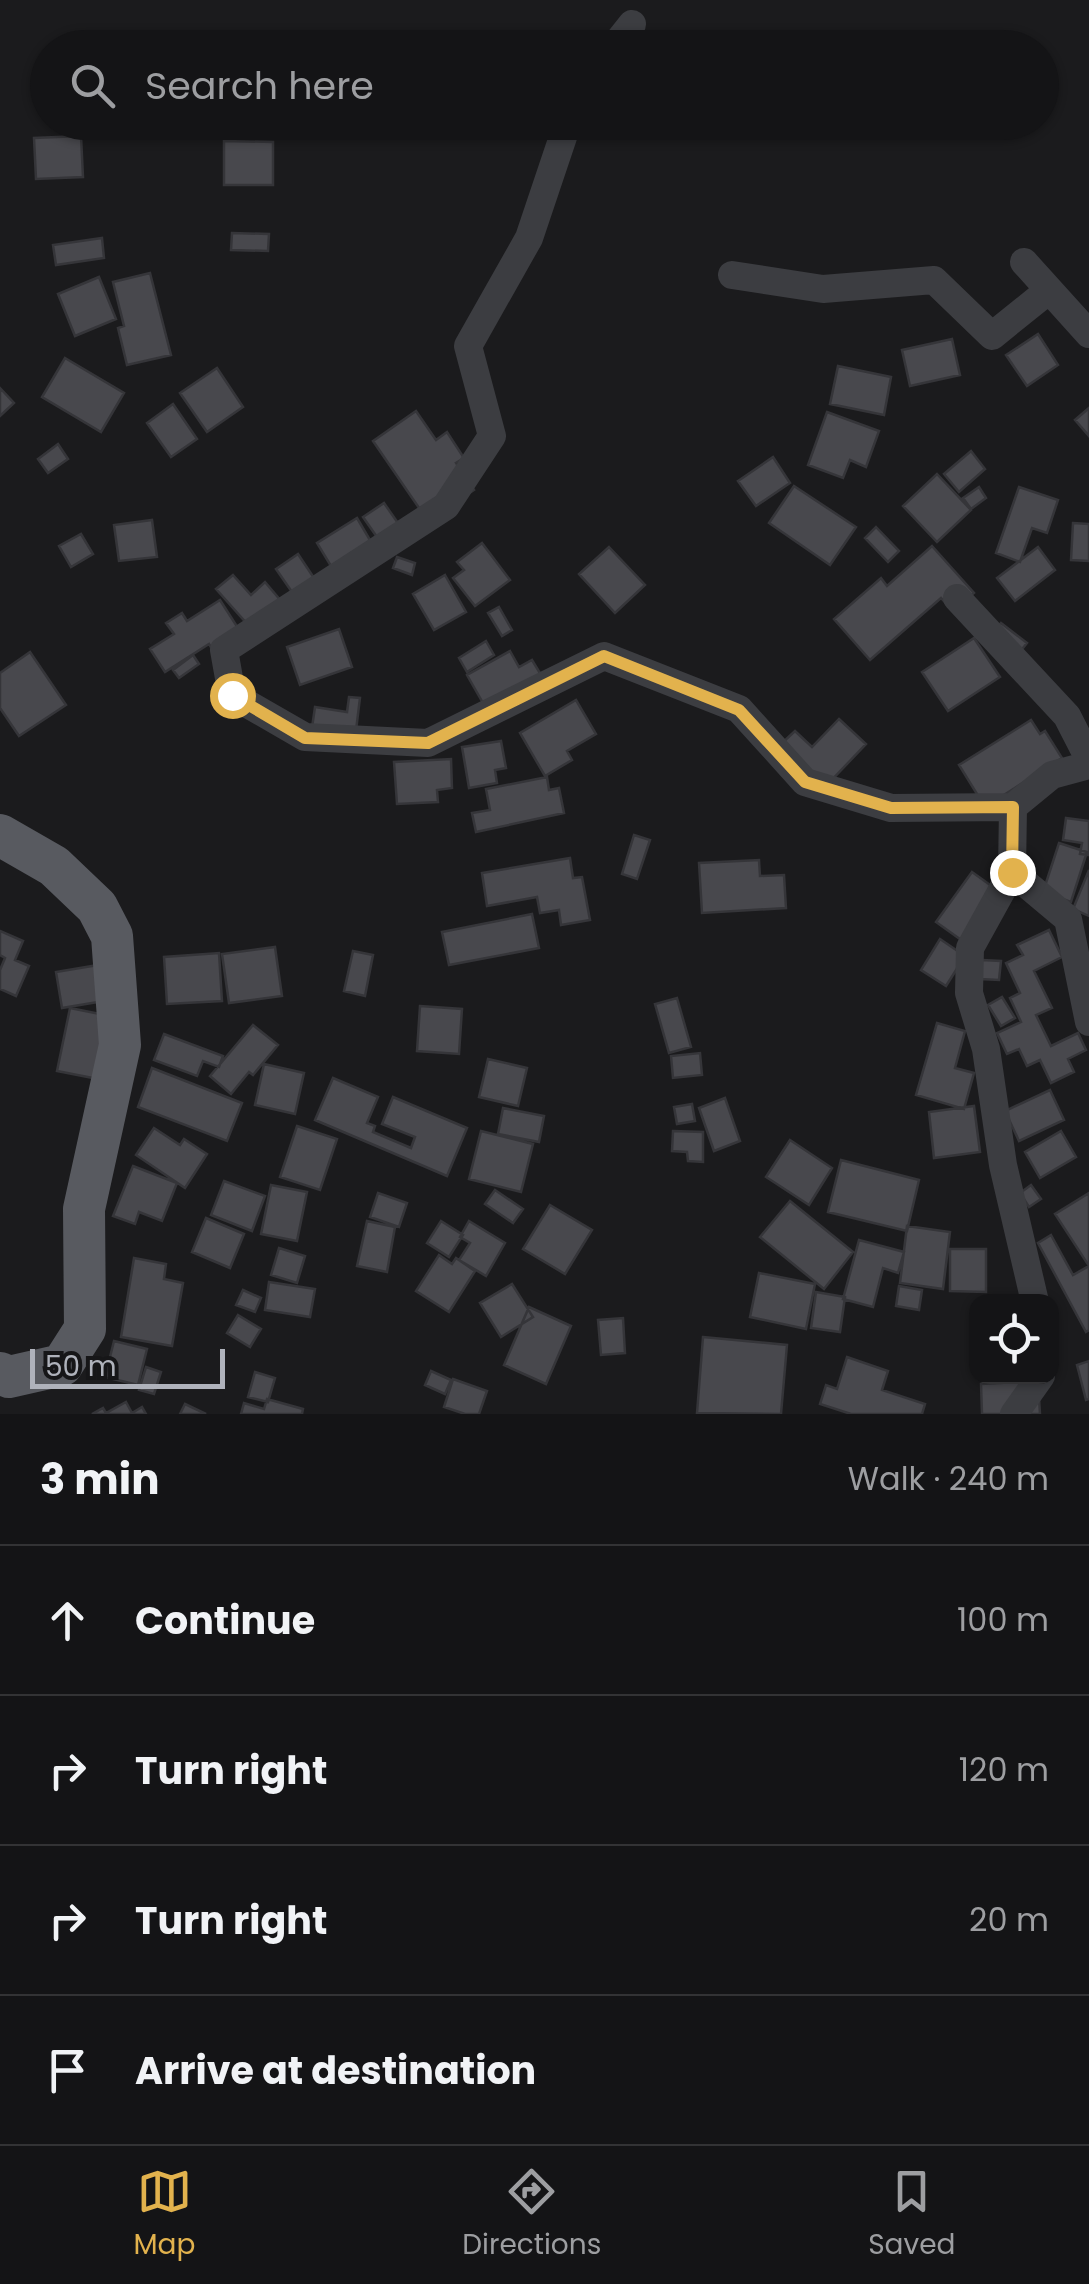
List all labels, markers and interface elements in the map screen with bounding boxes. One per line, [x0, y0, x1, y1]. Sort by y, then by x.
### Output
search box [30, 30, 1059, 140]
icon: search [65, 58, 120, 113]
text: Search here [145, 59, 374, 112]
route start [210, 673, 256, 719]
route end [990, 850, 1036, 896]
map controls [969, 1294, 1059, 1384]
button: locate [969, 1294, 1059, 1384]
scale bar [30, 1344, 225, 1388]
text: 50 m [45, 1347, 116, 1386]
text: 3 min [40, 1450, 160, 1509]
text: Walk · 240 m [848, 1456, 1049, 1501]
icon: ahead [40, 1593, 95, 1648]
text: Continue [135, 1594, 315, 1647]
text: 100 m [957, 1597, 1049, 1642]
icon: right [40, 1743, 95, 1798]
text: Turn right [135, 1744, 327, 1797]
text: 120 m [959, 1747, 1049, 1792]
icon: right [40, 1893, 95, 1948]
text: Turn right [135, 1894, 327, 1947]
text: 20 m [969, 1897, 1049, 1942]
icon: arrive [40, 2043, 95, 2098]
text: Arrive at destination [135, 2044, 536, 2097]
tab: Map [133, 2164, 195, 2266]
tab: Directions [462, 2164, 601, 2266]
tab: Saved [868, 2164, 956, 2266]

